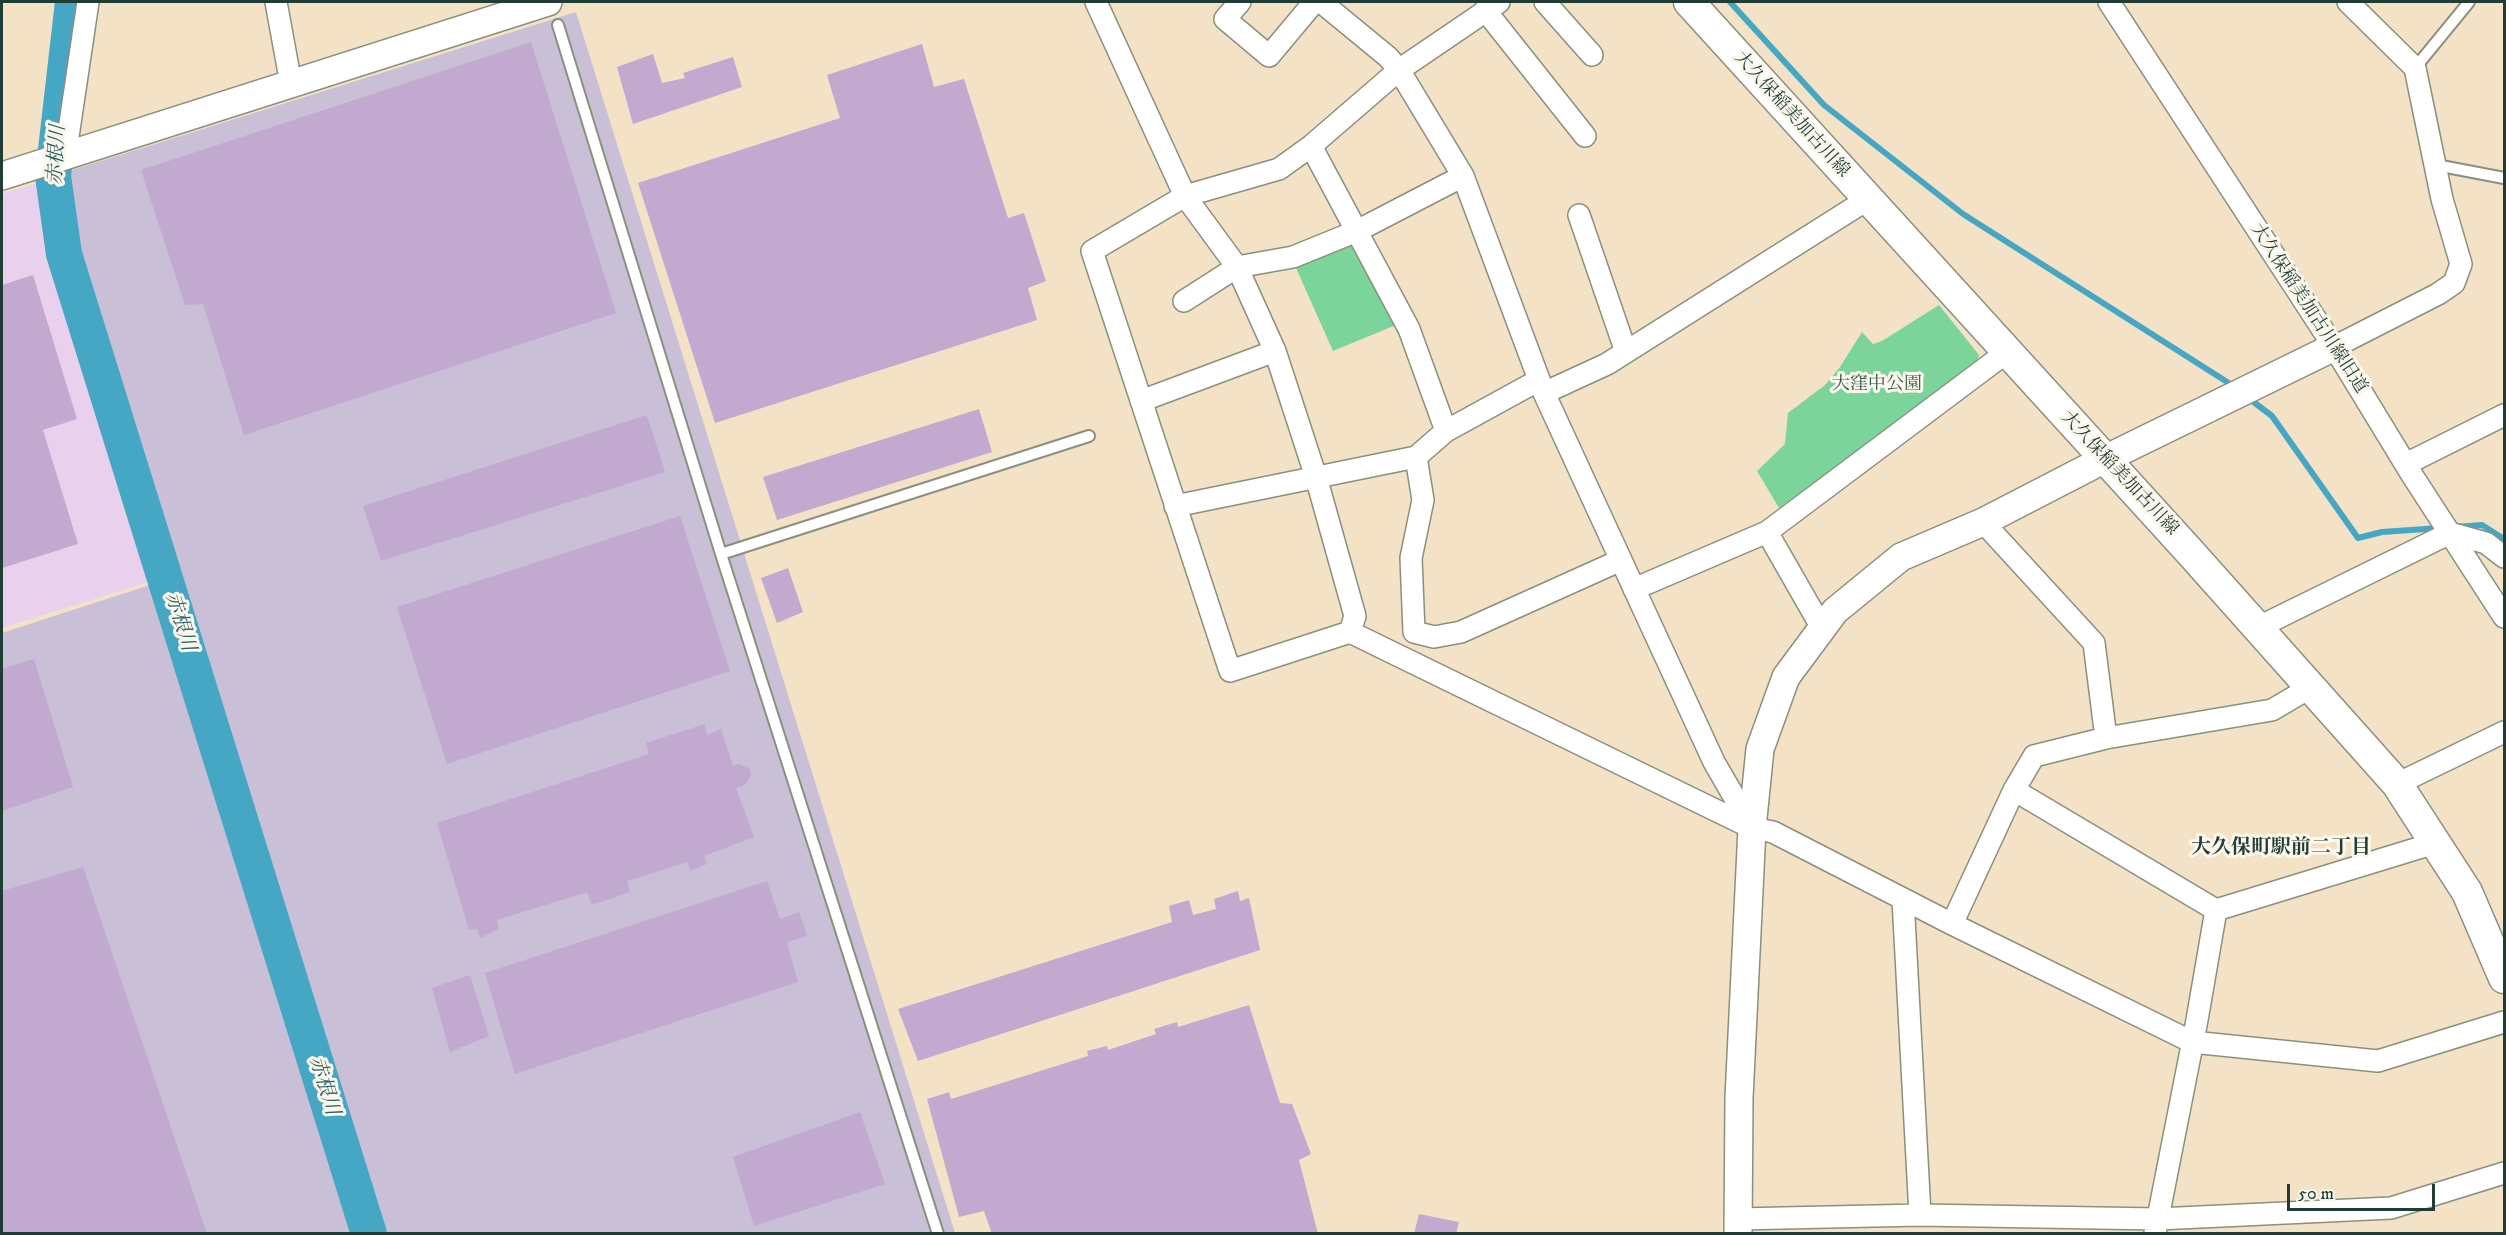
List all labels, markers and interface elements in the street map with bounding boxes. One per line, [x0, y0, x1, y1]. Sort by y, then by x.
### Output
street label: 大久保稲美加古川線 [1729, 48, 1853, 182]
water label: 赤根川 [44, 124, 72, 186]
street label: 大久保稲美加古川線旧道 [2245, 220, 2371, 398]
park label: 大窪中公園 [1832, 374, 1922, 396]
street label: 大久保稲美加古川線 [2056, 407, 2182, 541]
water label: 赤根川 [159, 590, 199, 654]
district label: 大久保町駅前二丁目 [2191, 837, 2371, 861]
water label: 赤根川 [303, 1054, 343, 1118]
scale bar [2290, 1172, 2438, 1210]
text: 50 m [2298, 1183, 2334, 1205]

